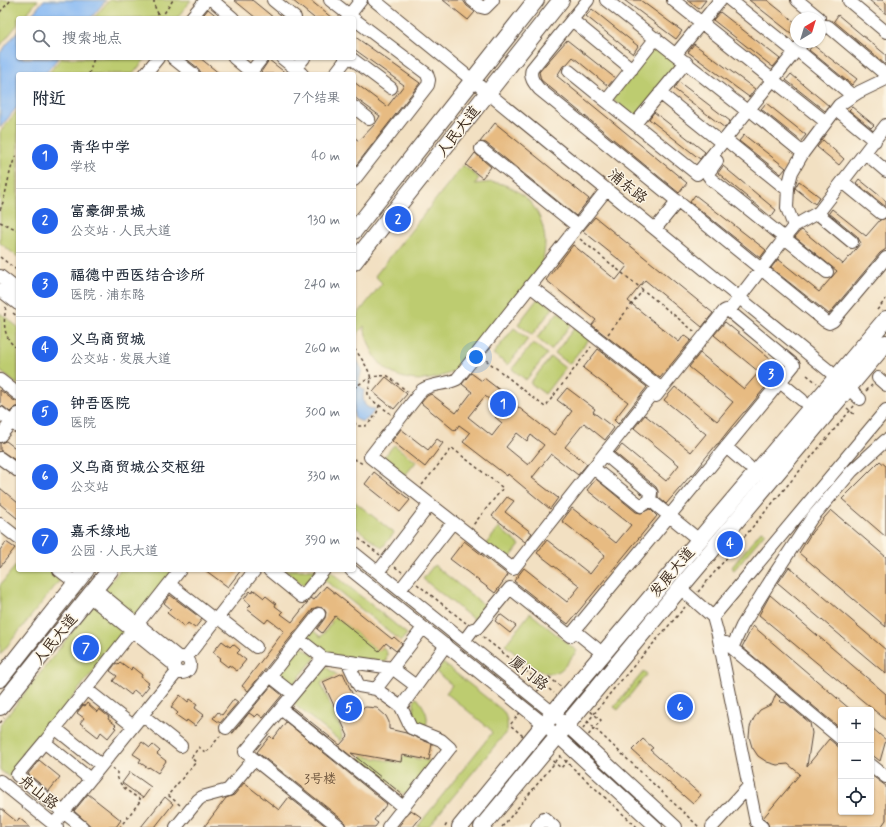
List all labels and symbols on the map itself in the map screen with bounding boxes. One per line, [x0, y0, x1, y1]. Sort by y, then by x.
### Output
north arrow [790, 12, 826, 48]
street label: 人民大道 [432, 102, 485, 161]
street label: 浦东路 [604, 165, 651, 209]
pin: 2 [385, 204, 411, 234]
your location [466, 347, 486, 367]
pin: 3 [758, 359, 784, 389]
pin: 1 [490, 389, 516, 419]
pin: 4 [717, 529, 743, 559]
street label: 发展大道 [646, 543, 700, 602]
street label: 人民大道 [29, 610, 82, 669]
pin: 7 [73, 633, 99, 663]
street label: 厦门路 [505, 652, 552, 696]
pin: 6 [667, 692, 693, 722]
pin: 5 [336, 693, 362, 723]
street label: 舟山路 [15, 771, 62, 815]
house number: 3号楼 [304, 771, 336, 788]

